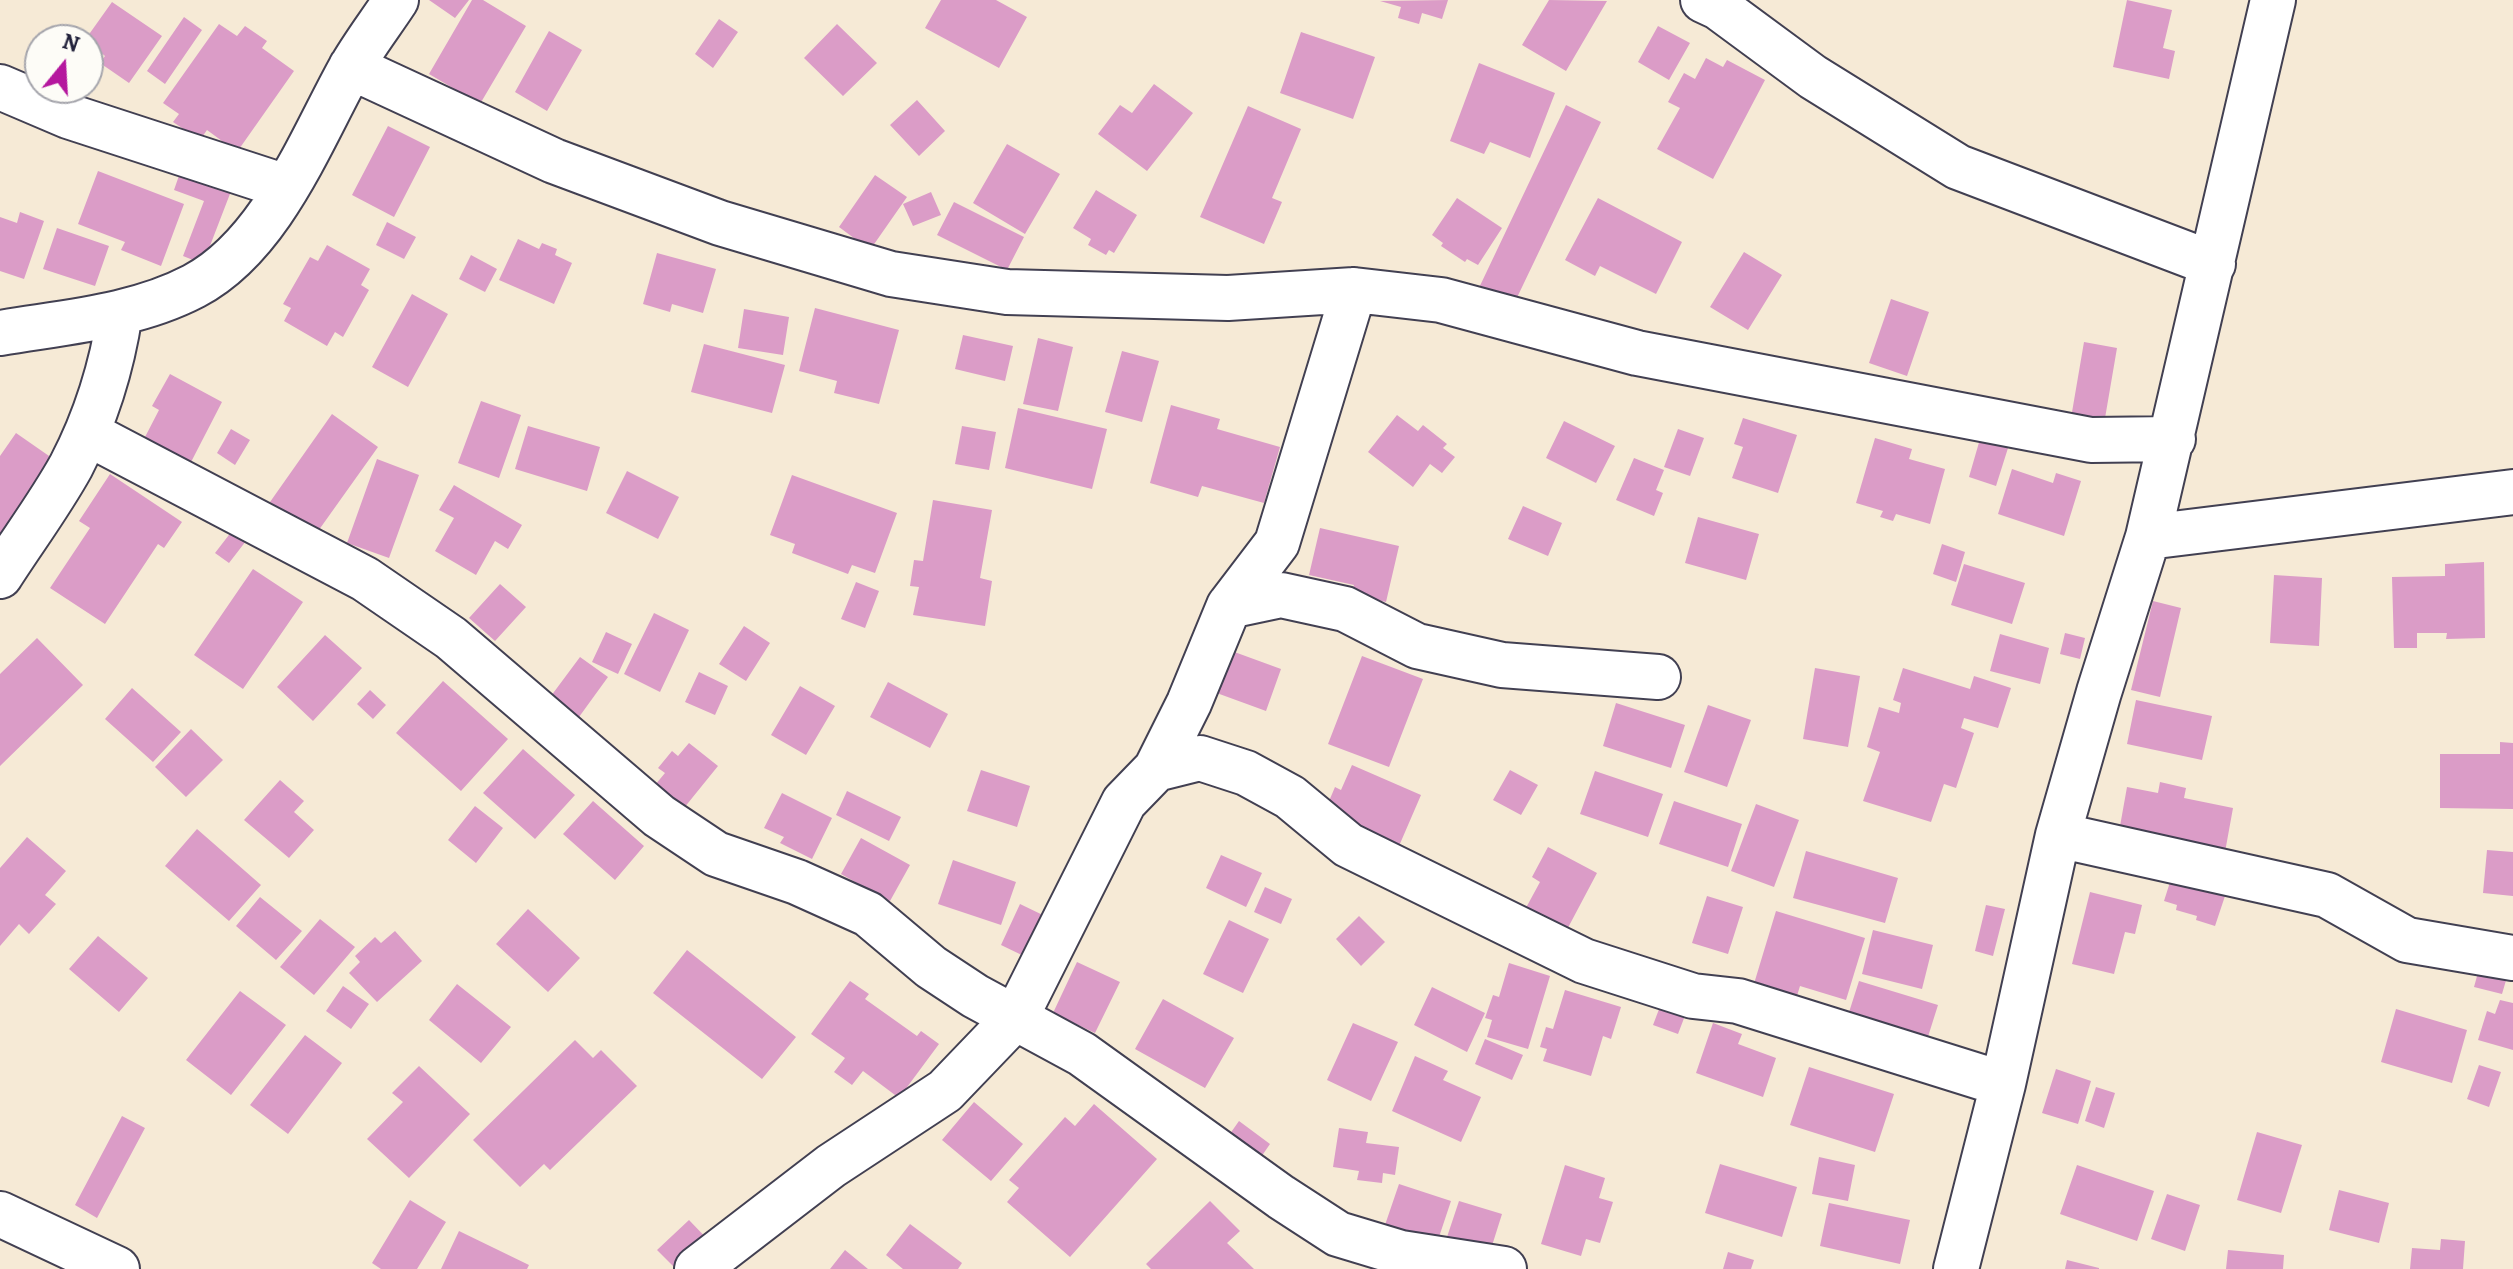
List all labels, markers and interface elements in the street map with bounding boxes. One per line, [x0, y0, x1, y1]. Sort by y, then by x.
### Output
north arrow [24, 24, 104, 104]
text: N [59, 26, 83, 60]

